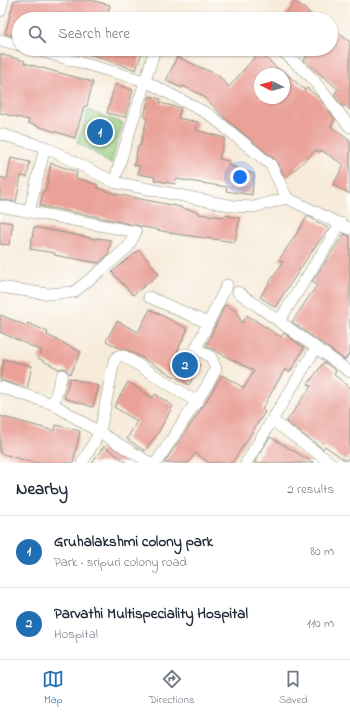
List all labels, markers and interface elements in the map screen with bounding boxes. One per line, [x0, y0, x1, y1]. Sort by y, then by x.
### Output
search box [12, 12, 338, 56]
icon: search [26, 23, 48, 45]
text: Search here [58, 23, 130, 45]
north arrow [254, 68, 290, 104]
pin: 1 [87, 117, 113, 147]
your location [230, 167, 250, 187]
pin: 2 [172, 350, 198, 380]
text: Nearby [16, 477, 68, 502]
text: 2 results [287, 480, 334, 499]
text: Gruhalakshmi colony park [54, 531, 213, 553]
text: 1 [27, 542, 31, 561]
text: 80 m [310, 542, 334, 561]
text: Park · sripuri colony road [54, 553, 187, 572]
text: Parvathi Multispeciality Hospital [54, 603, 248, 625]
text: 2 [26, 614, 32, 633]
text: 110 m [307, 614, 334, 633]
text: Hospital [54, 625, 98, 644]
tab: Map [42, 668, 64, 708]
tab: Directions [149, 668, 195, 708]
tab: Saved [279, 668, 308, 708]

